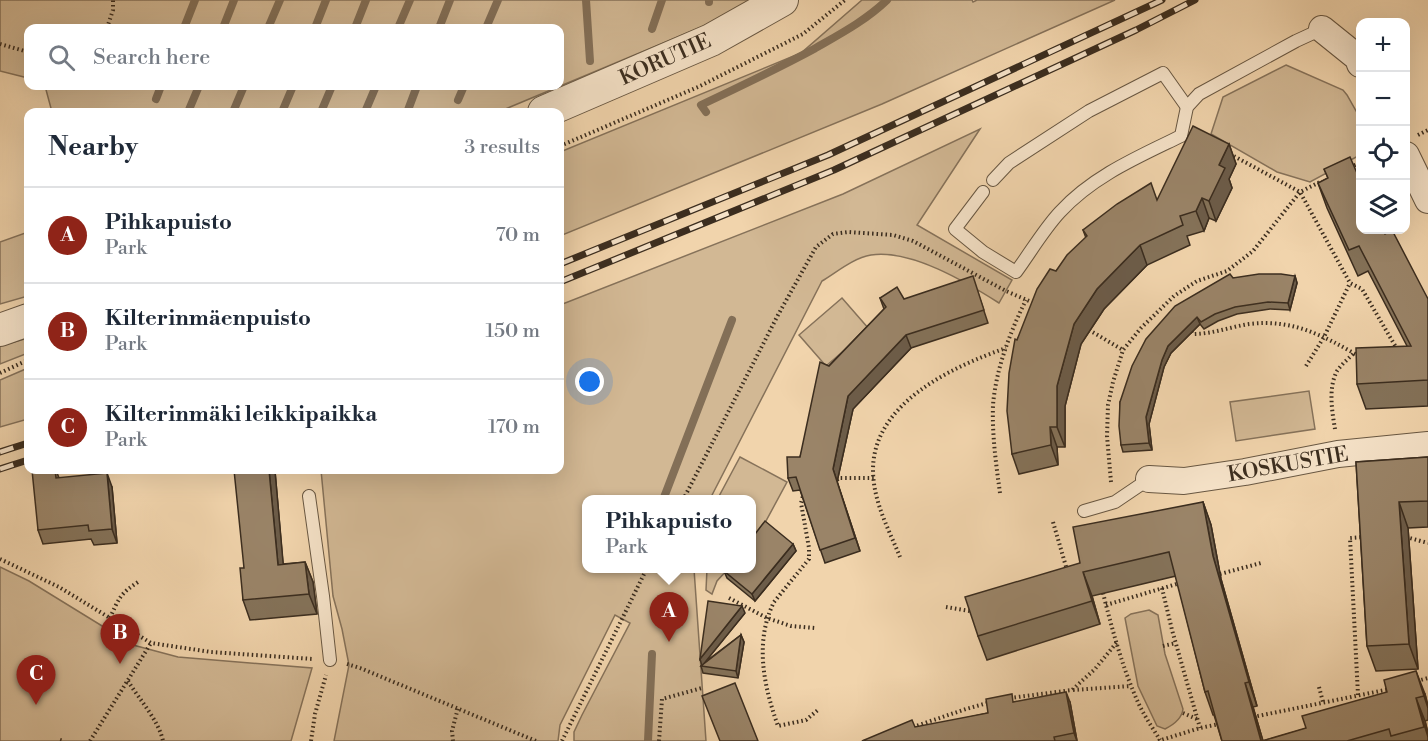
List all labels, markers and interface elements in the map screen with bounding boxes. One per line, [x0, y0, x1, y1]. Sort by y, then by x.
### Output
map controls [1356, 18, 1410, 234]
button: + [1356, 18, 1410, 72]
search box [24, 24, 564, 90]
street label: KORUTIE [615, 28, 715, 92]
icon: search [45, 41, 78, 74]
text: Search here [93, 44, 210, 71]
button: − [1356, 72, 1410, 126]
button: locate [1356, 126, 1410, 180]
text: Nearby [48, 131, 138, 163]
text: 3 results [464, 135, 540, 160]
button: layers [1356, 180, 1410, 234]
text: Pihkapuisto [105, 209, 232, 236]
text: A [60, 223, 75, 248]
text: 70 m [496, 223, 540, 248]
text: Park [105, 236, 147, 261]
text: Kilterinmäenpuisto [105, 305, 311, 332]
text: B [60, 319, 75, 344]
text: 150 m [485, 319, 540, 344]
text: Park [105, 332, 147, 357]
your location [575, 367, 604, 396]
text: Kilterinmäki leikkipaikka [105, 401, 377, 428]
text: C [60, 415, 75, 440]
text: 170 m [488, 415, 540, 440]
text: Park [105, 428, 147, 453]
street label: KOSKUSTIE [1226, 442, 1351, 488]
popup [582, 495, 756, 573]
text: Pihkapuisto [606, 508, 732, 535]
text: Park [606, 535, 647, 560]
pin: A [650, 592, 688, 642]
pin: B [100, 614, 140, 664]
pin: C [16, 656, 56, 705]

